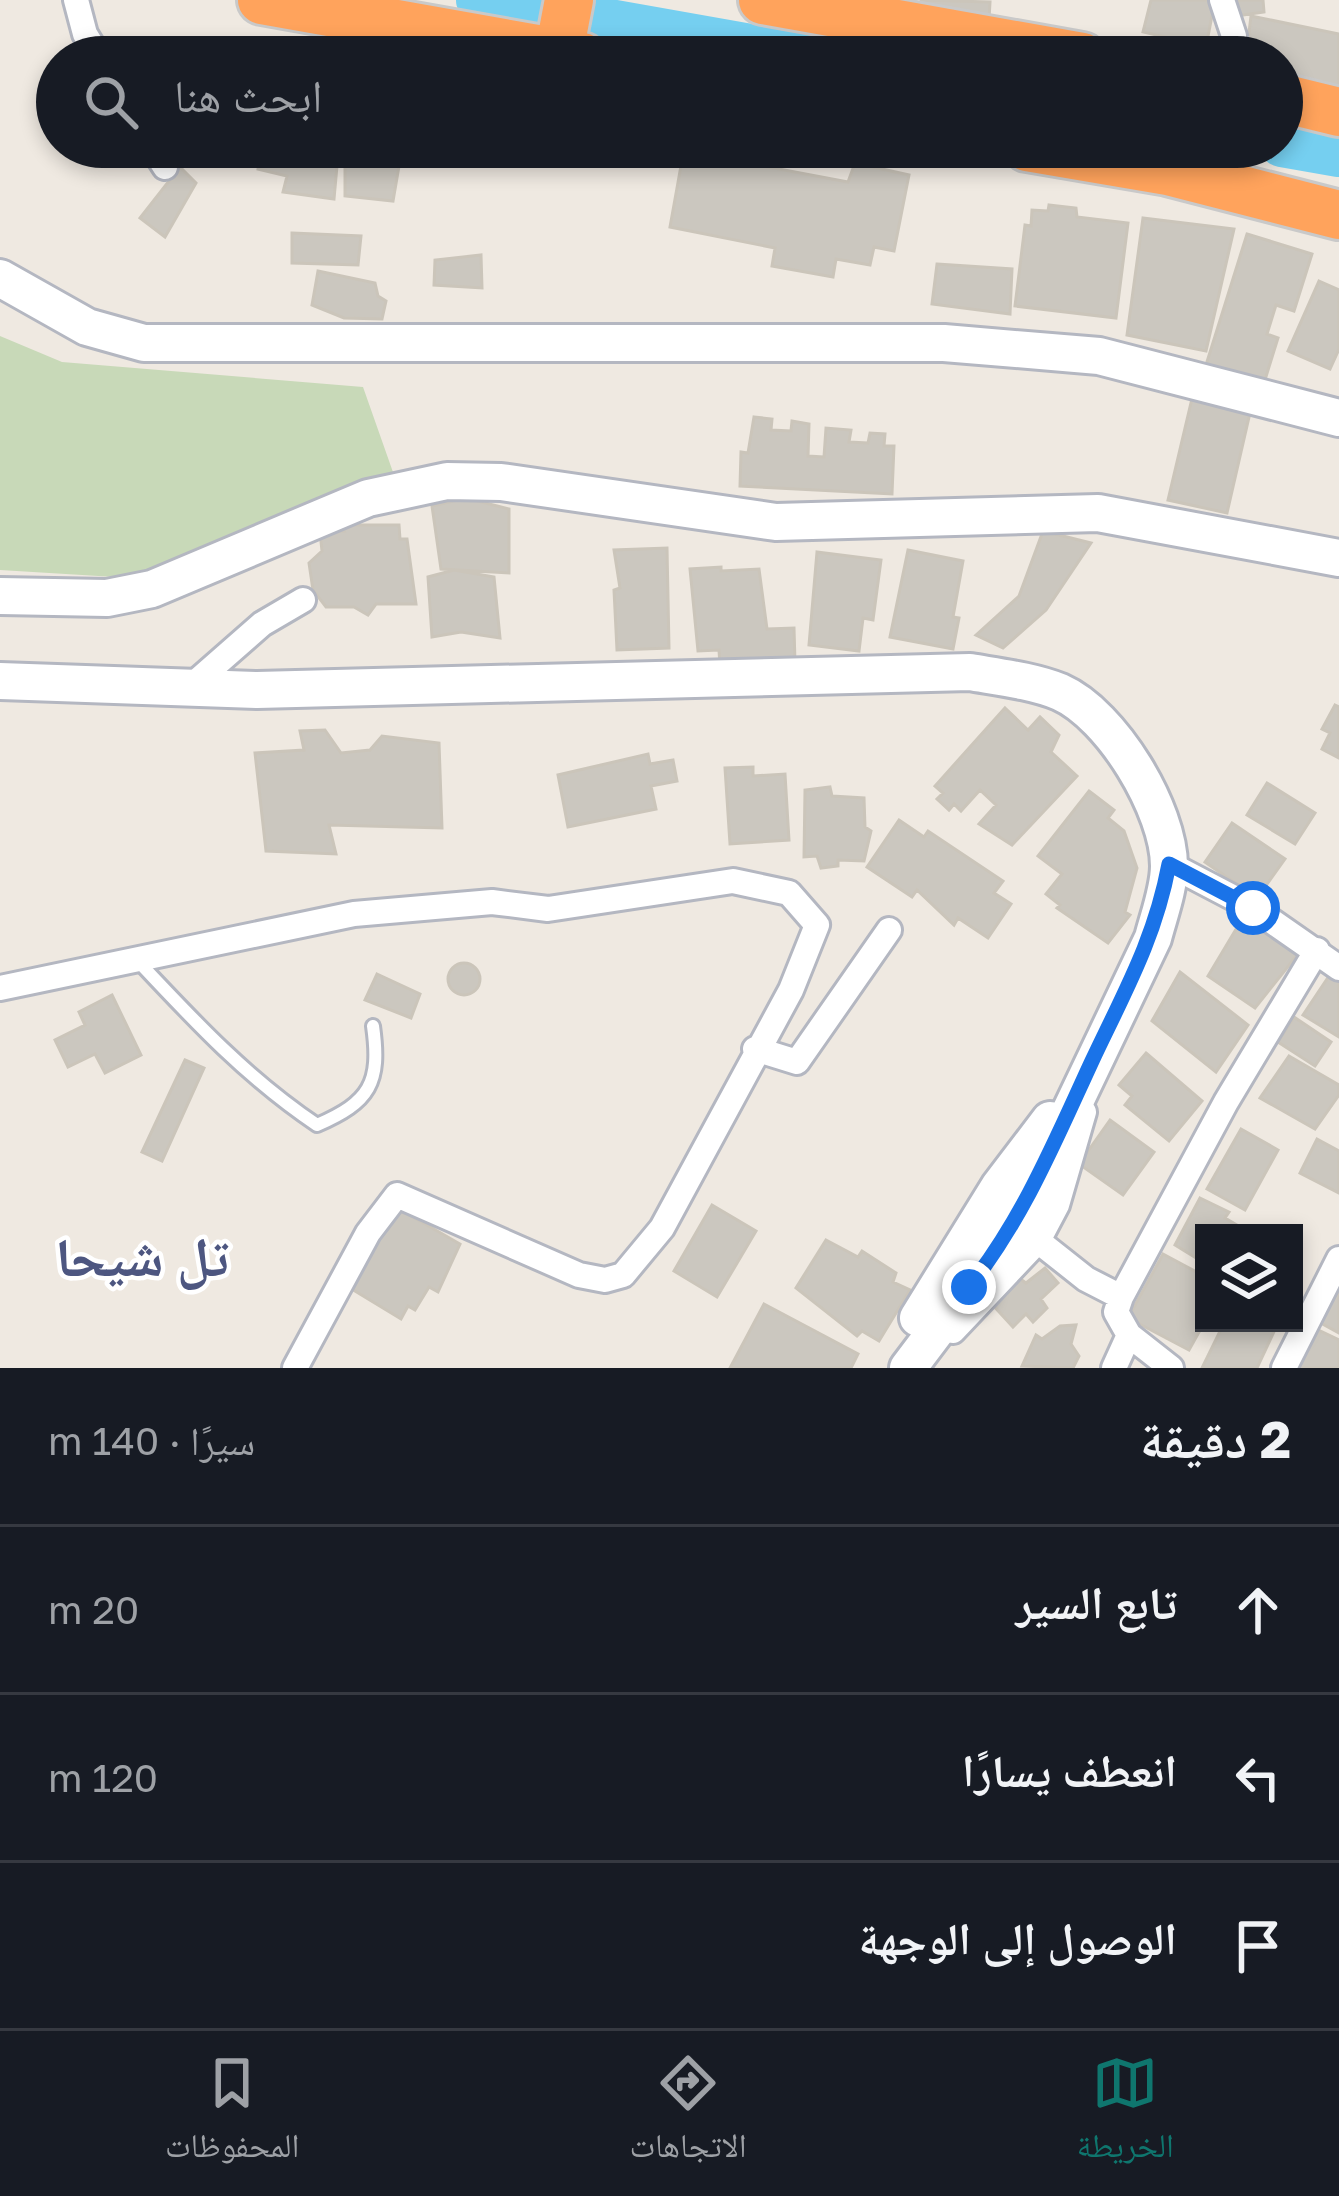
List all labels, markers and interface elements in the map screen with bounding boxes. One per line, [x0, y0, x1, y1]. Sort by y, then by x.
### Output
search box [36, 36, 1303, 168]
text: ابحث هنا [174, 68, 322, 122]
icon: search [78, 69, 144, 135]
route start [1226, 881, 1280, 935]
district label: تل شيحا [55, 1223, 229, 1290]
map controls [1195, 1224, 1303, 1332]
button: layers [1195, 1224, 1303, 1332]
route end [942, 1260, 996, 1314]
text: 2 دقيقة [1140, 1408, 1291, 1469]
text: سيرًا · 140 m [48, 1417, 255, 1464]
text: تابع السير [1016, 1575, 1177, 1629]
icon: ahead [1225, 1577, 1291, 1643]
text: 20 m [48, 1586, 139, 1633]
text: انعطف يسارًا [962, 1743, 1177, 1797]
icon: left [1225, 1745, 1291, 1811]
text: 120 m [48, 1754, 158, 1801]
text: الوصول إلى الوجهة [859, 1911, 1177, 1965]
icon: arrive [1225, 1913, 1291, 1979]
tab: المحفوظات [165, 2050, 299, 2178]
tab: الاتجاهات [629, 2050, 747, 2178]
tab: الخريطة [1077, 2050, 1174, 2178]

